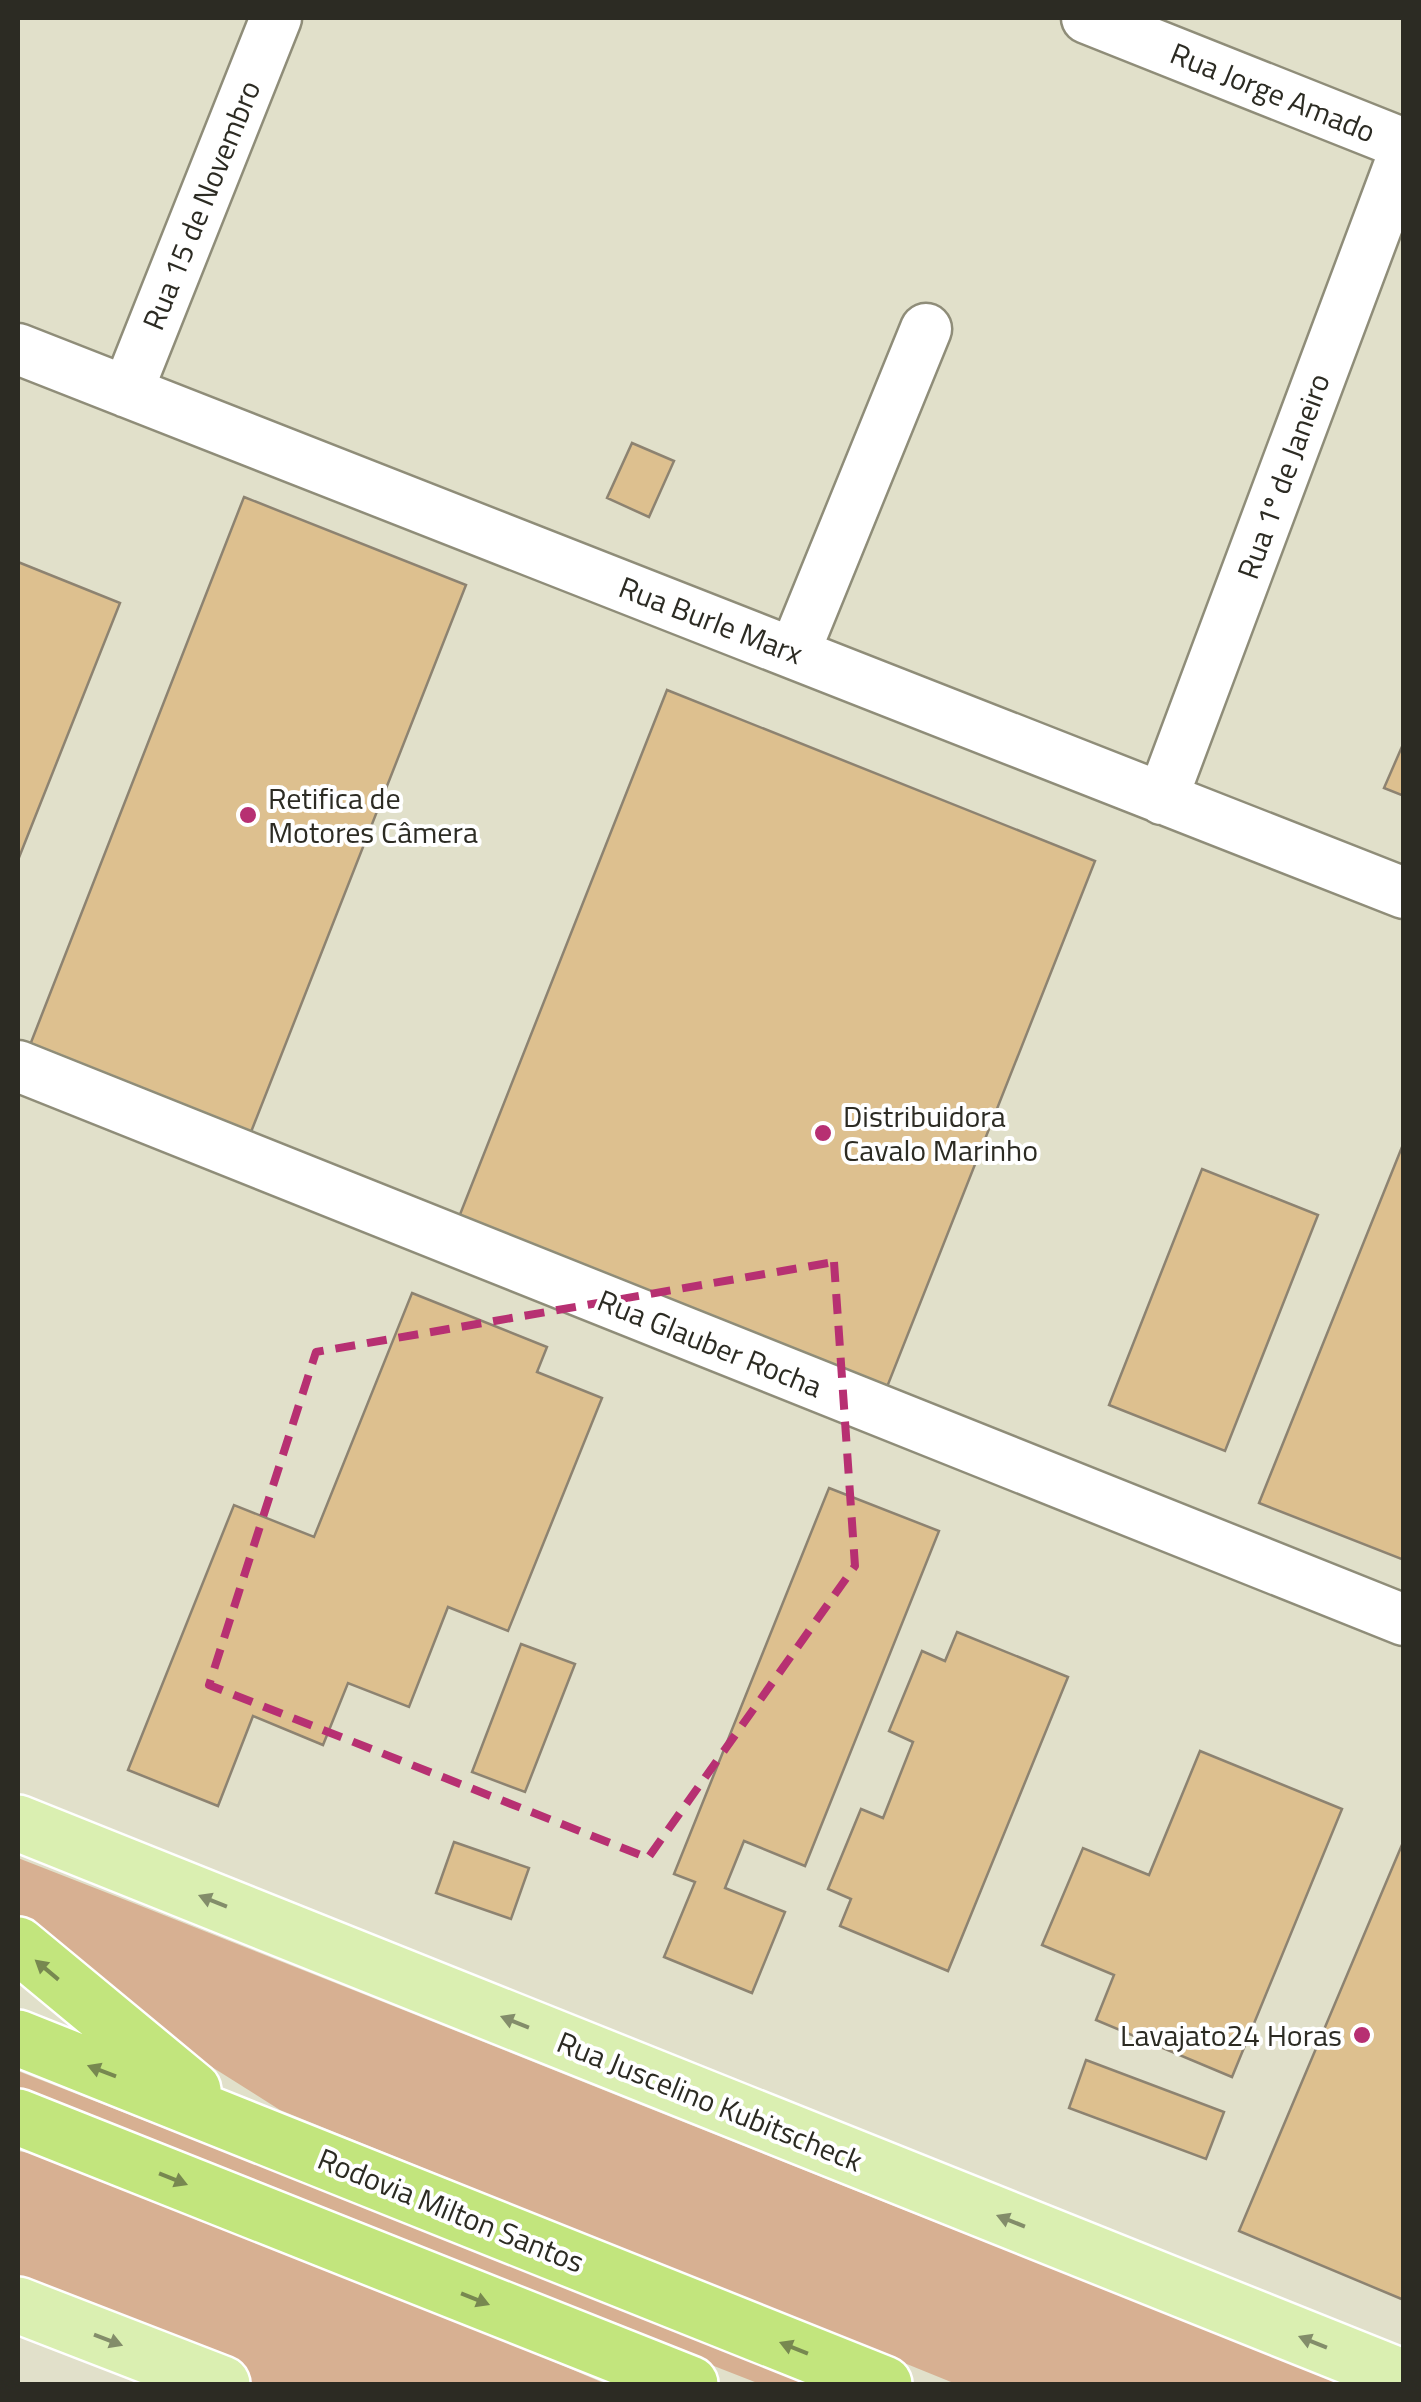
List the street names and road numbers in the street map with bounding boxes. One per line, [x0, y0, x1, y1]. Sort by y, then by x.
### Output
street label: Rua Jorge Amado [1164, 30, 1382, 154]
street label: Rua 15 de Novembro [130, 73, 272, 337]
street label: Rua 1º de Janeiro [1224, 367, 1342, 585]
street label: Rua Burle Marx [612, 564, 810, 676]
street label: Rua Glauber Rocha [591, 1277, 829, 1409]
street label: Rua Juscelino Kubitscheck [550, 2019, 870, 2183]
street label: Rodovia Milton Santos [311, 2136, 591, 2284]

